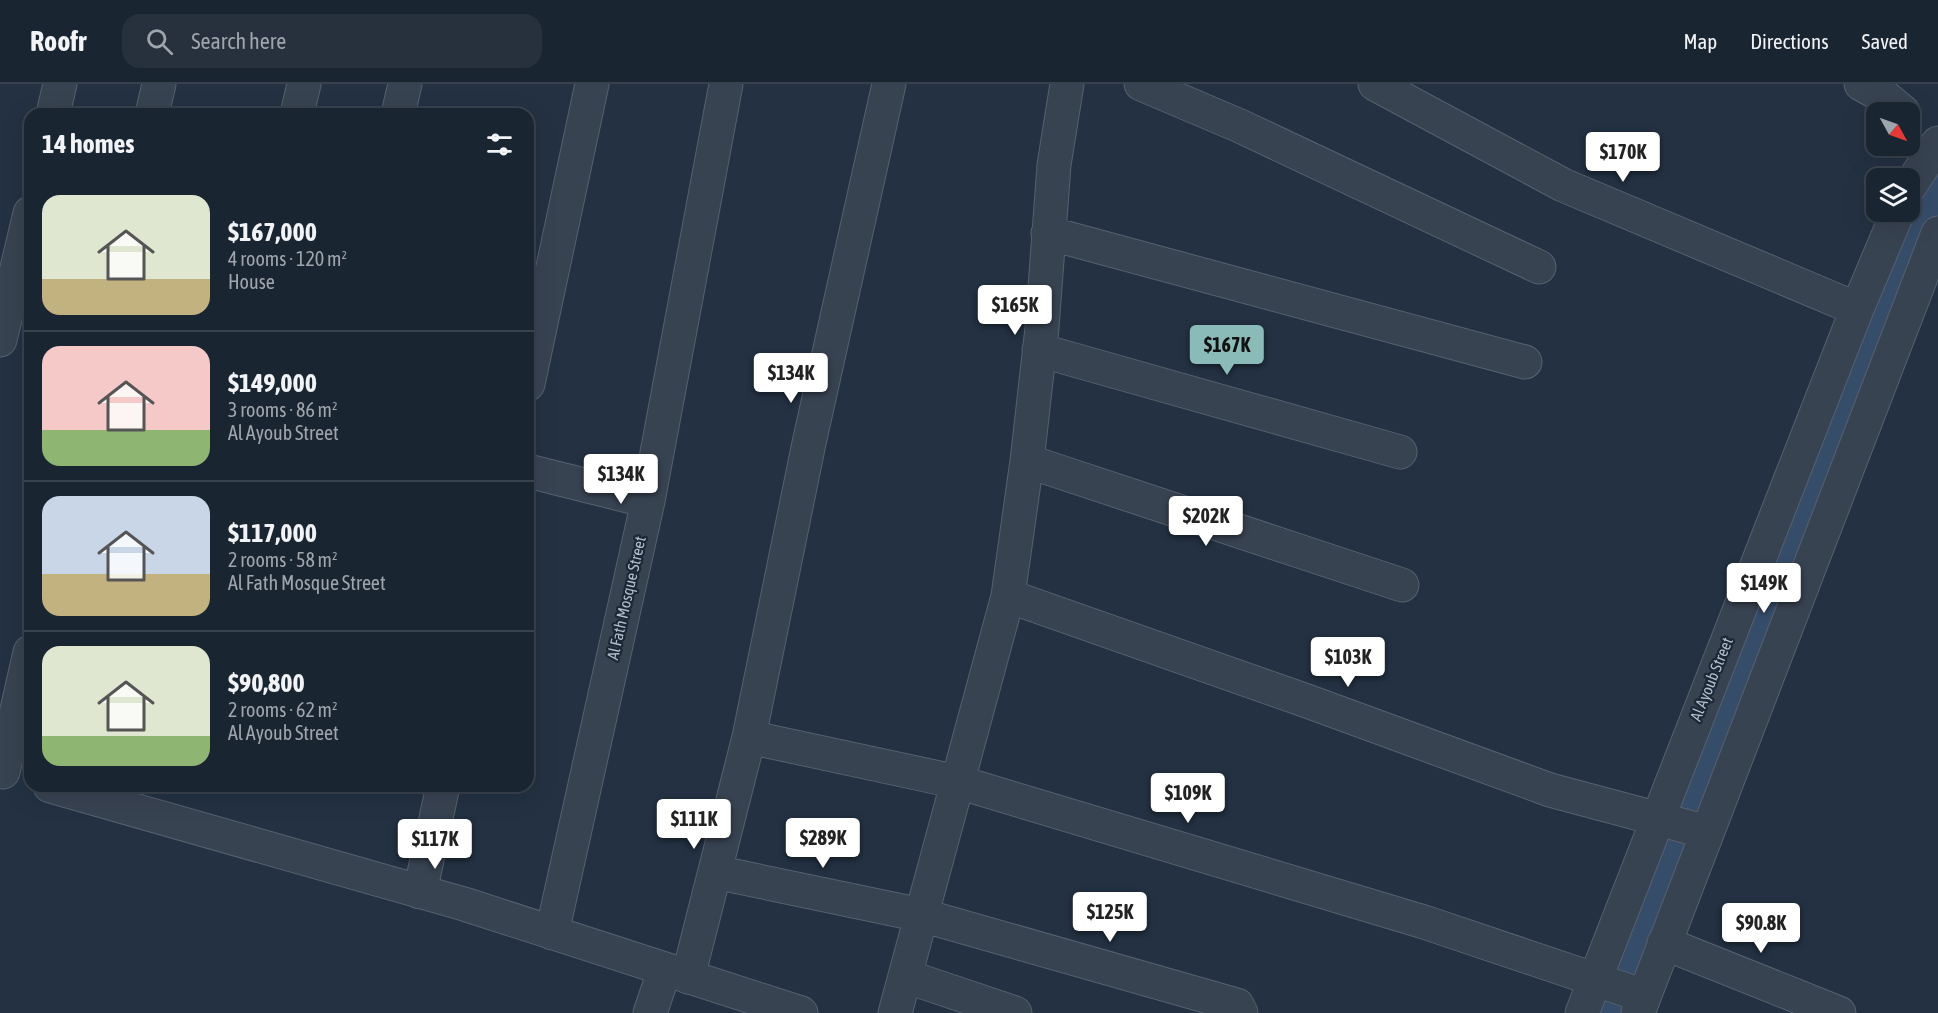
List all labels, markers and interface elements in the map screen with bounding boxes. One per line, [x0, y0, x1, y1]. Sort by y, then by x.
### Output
search box [122, 14, 542, 68]
text: Roofr [30, 25, 86, 57]
icon: search [143, 25, 176, 58]
text: Search here [191, 28, 286, 54]
text: Map [1683, 29, 1717, 53]
text: Directions [1750, 29, 1829, 53]
text: Saved [1862, 29, 1908, 53]
north arrow [1866, 102, 1920, 156]
map controls [1866, 102, 1920, 222]
icon: filters [483, 128, 516, 161]
text: 14 homes [42, 129, 135, 159]
pin: $170K [1581, 132, 1665, 183]
text: $170K [1600, 140, 1646, 163]
button: layers [1866, 168, 1920, 222]
text: $167,000 [228, 217, 317, 247]
icon: home [90, 219, 162, 291]
text: 4 rooms · 120 m² [228, 247, 347, 270]
text: House [228, 270, 275, 293]
pin: $165K [973, 285, 1057, 336]
text: $165K [992, 293, 1038, 316]
pin: $167K [1185, 325, 1269, 376]
text: $167K [1204, 333, 1250, 356]
pin: $134K [749, 353, 833, 404]
text: $134K [768, 361, 814, 384]
text: $149,000 [228, 368, 317, 398]
icon: home [90, 370, 162, 442]
text: 3 rooms · 86 m² [228, 398, 338, 421]
text: Al Ayoub Street [228, 421, 339, 444]
pin: $134K [579, 454, 663, 505]
text: $134K [598, 462, 644, 485]
pin: $202K [1164, 496, 1248, 547]
text: $202K [1183, 504, 1229, 527]
text: $117,000 [228, 518, 317, 548]
icon: home [90, 520, 162, 592]
street label: Al Fath Mosque Street [603, 534, 650, 662]
text: 2 rooms · 58 m² [228, 548, 338, 571]
pin: $149K [1722, 563, 1806, 614]
text: Al Fath Mosque Street [228, 571, 386, 594]
text: $149K [1741, 571, 1787, 594]
street label: Al Ayoub Street [1686, 634, 1737, 724]
pin: $103K [1306, 637, 1390, 688]
text: $103K [1325, 645, 1371, 668]
text: $90,800 [228, 668, 305, 698]
icon: home [90, 670, 162, 742]
text: 2 rooms · 62 m² [228, 698, 338, 721]
text: Al Ayoub Street [228, 721, 339, 744]
pin: $109K [1146, 773, 1230, 824]
text: $109K [1165, 781, 1211, 804]
pin: $111K [652, 799, 736, 850]
text: $111K [671, 807, 717, 830]
pin: $289K [781, 818, 865, 869]
pin: $117K [393, 819, 477, 870]
text: $289K [800, 826, 846, 849]
text: $117K [412, 827, 458, 850]
pin: $125K [1068, 892, 1152, 943]
text: $125K [1087, 900, 1133, 923]
pin: $90.8K [1712, 903, 1810, 954]
text: $90.8K [1736, 911, 1786, 934]

